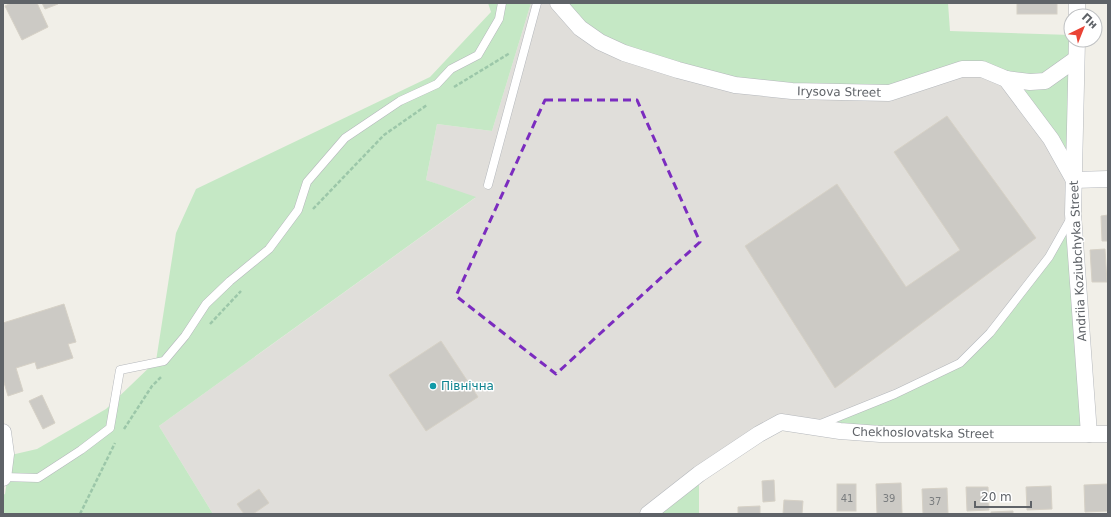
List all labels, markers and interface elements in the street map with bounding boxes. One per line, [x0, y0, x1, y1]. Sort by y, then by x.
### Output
north arrow [1063, 8, 1103, 48]
text: Пн [1079, 11, 1100, 32]
street label: Irysova Street [797, 84, 881, 100]
street label: Andriia Koziubchyka Street [1067, 180, 1089, 342]
place label: Північна [441, 379, 494, 393]
marker: Північна [428, 381, 438, 391]
street label: Chekhoslovatska Street [852, 425, 994, 441]
scale bar [975, 483, 1031, 509]
text: 20 m [981, 490, 1012, 504]
house number: 41 [841, 493, 853, 504]
house number: 39 [883, 493, 895, 504]
house number: 37 [929, 496, 941, 507]

